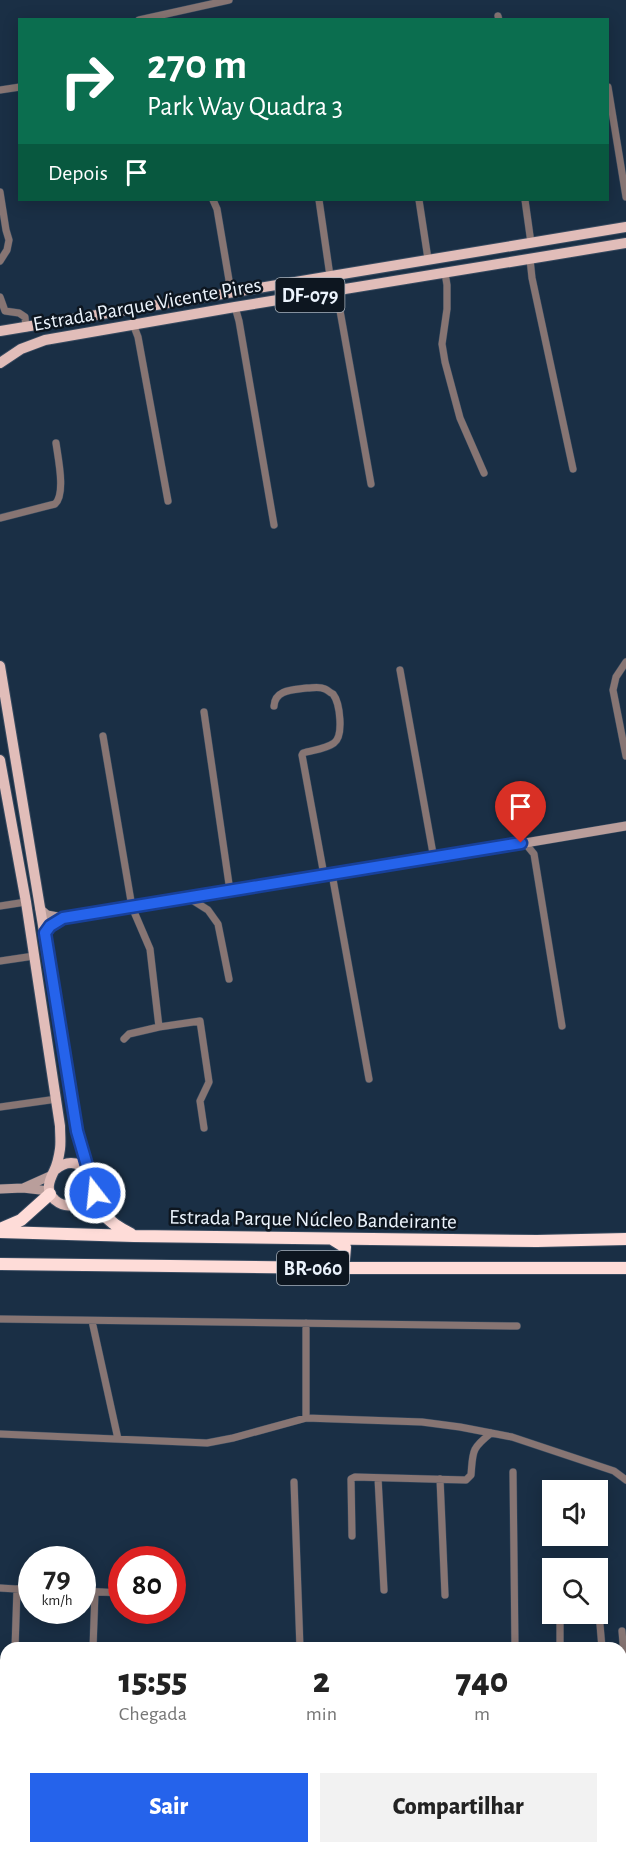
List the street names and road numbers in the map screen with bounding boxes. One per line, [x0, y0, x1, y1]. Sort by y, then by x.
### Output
street label: Estrada Parque Vicente Pires [31, 274, 263, 335]
road number: DF-079 [276, 278, 344, 312]
street label: Estrada Parque Núcleo Bandeirante [169, 1206, 457, 1233]
road number: BR-060 [277, 1251, 349, 1285]

